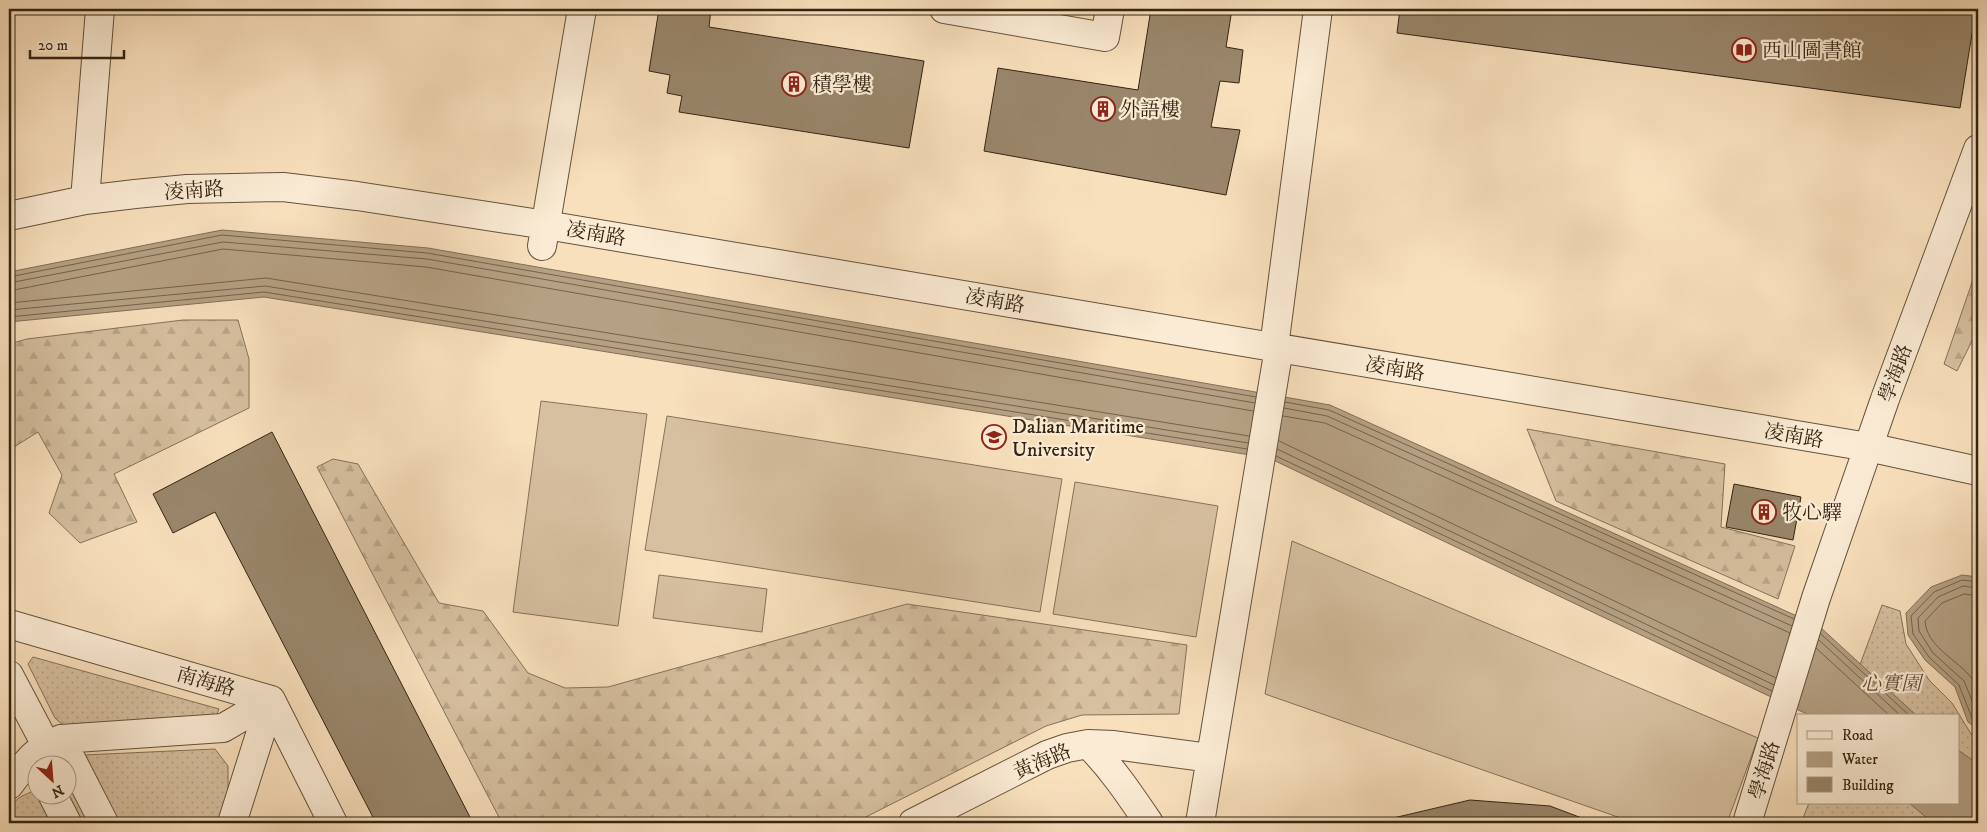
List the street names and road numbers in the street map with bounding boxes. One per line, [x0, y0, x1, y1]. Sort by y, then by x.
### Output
street label: 凌南路 [163, 177, 225, 206]
street label: 凌南路 [564, 217, 627, 252]
street label: 凌南路 [963, 284, 1026, 319]
street label: 學海路 [1874, 341, 1918, 406]
street label: 凌南路 [1363, 352, 1426, 387]
street label: 凌南路 [1762, 419, 1825, 454]
street label: 南海路 [173, 662, 238, 703]
street label: 學海路 [1745, 738, 1786, 803]
street label: 黃海路 [1010, 739, 1075, 786]

